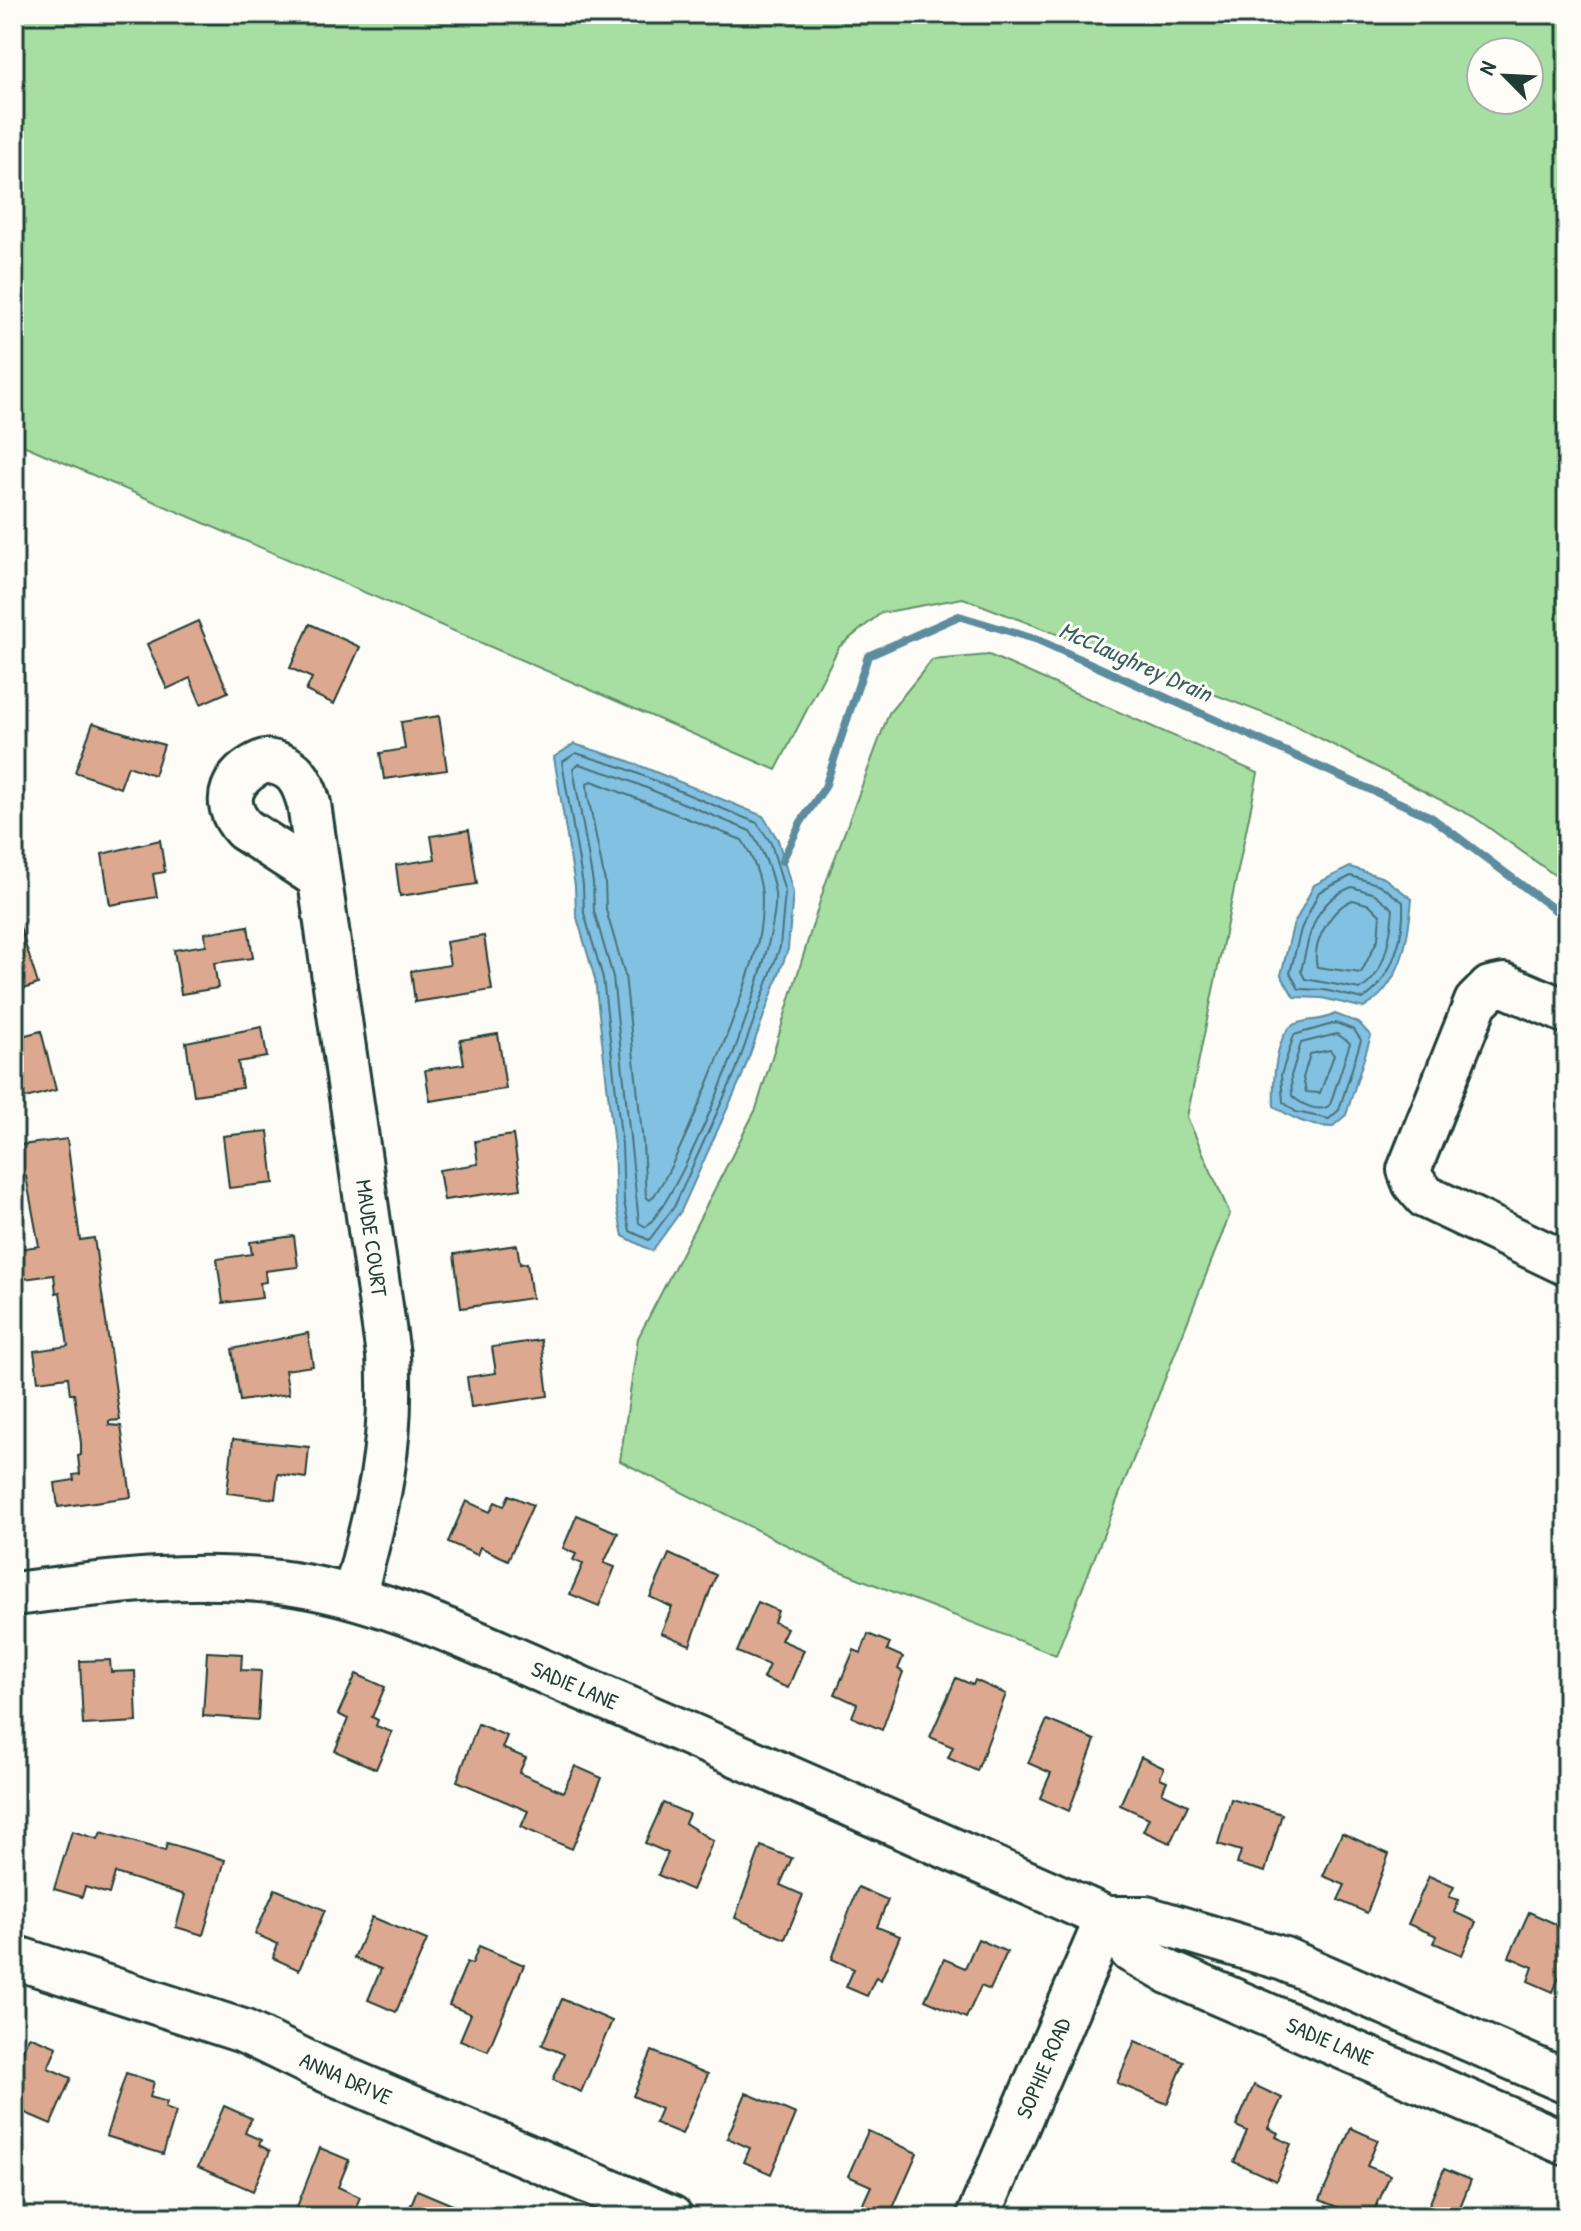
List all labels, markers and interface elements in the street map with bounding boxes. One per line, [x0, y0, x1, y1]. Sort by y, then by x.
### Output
north arrow [1465, 36, 1545, 116]
text: N [1471, 56, 1503, 79]
water label: McClaughrey Drain [1054, 613, 1219, 711]
street label: MAUDE COURT [349, 1178, 395, 1299]
street label: SADIE LANE [527, 1653, 623, 1717]
street label: SADIE LANE [1282, 2009, 1378, 2073]
street label: SOPHIE ROAD [1008, 2013, 1078, 2123]
street label: ANNA DRIVE [295, 2044, 397, 2112]

